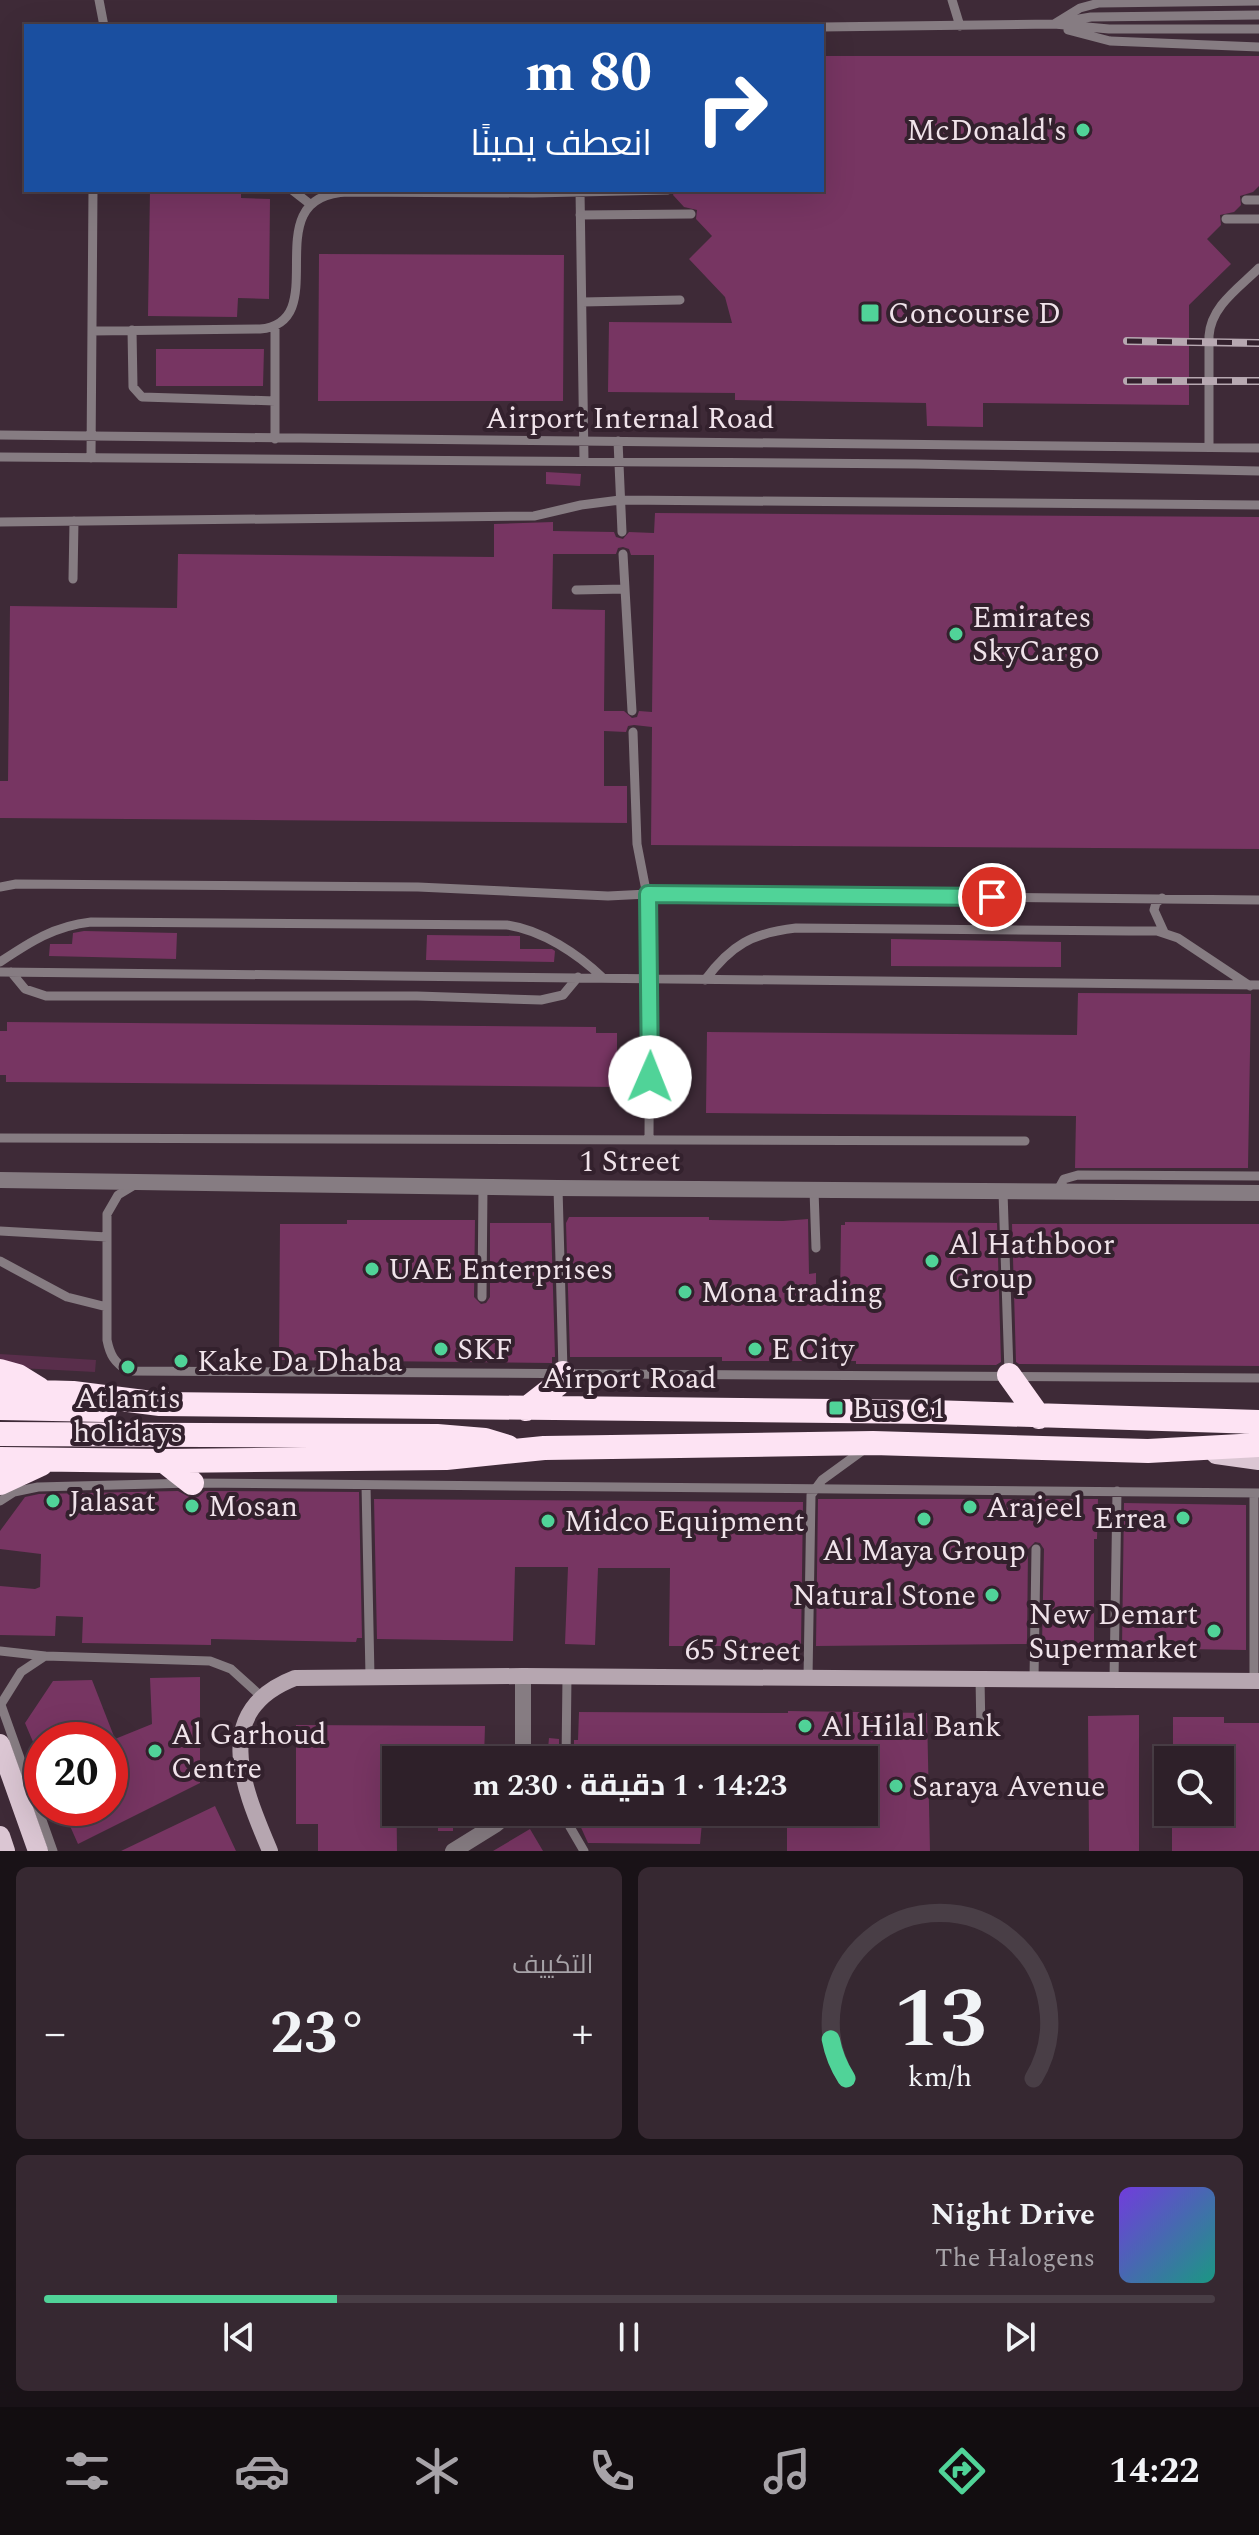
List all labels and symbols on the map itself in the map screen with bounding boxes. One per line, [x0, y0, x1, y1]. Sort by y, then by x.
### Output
place label: McDonald's [907, 108, 1067, 154]
marker: McDonald's [1074, 121, 1092, 139]
place label: Concourse D [888, 291, 1061, 337]
marker: Concourse D [859, 302, 881, 324]
street label: Airport Internal Road [485, 396, 775, 442]
place label: Emirates SkyCargo [972, 595, 1100, 675]
marker: Emirates SkyCargo [947, 625, 965, 643]
pin [958, 863, 1026, 931]
position arrow [608, 1035, 692, 1119]
street label: 1 Street [579, 1139, 681, 1185]
place label: Al Hathboor Group [948, 1222, 1115, 1302]
place label: UAE Enterprises [388, 1247, 613, 1293]
marker: Al Hathboor Group [923, 1252, 941, 1270]
marker: UAE Enterprises [363, 1260, 381, 1278]
place label: Mona trading [701, 1270, 883, 1316]
marker: Mona trading [676, 1283, 694, 1301]
place label: SKF [457, 1327, 513, 1373]
place label: E City [771, 1327, 856, 1373]
place label: Kake Da Dhaba [197, 1339, 403, 1385]
marker: SKF [432, 1340, 450, 1358]
marker: E City [746, 1340, 764, 1358]
marker: Kake Da Dhaba [172, 1352, 190, 1370]
street label: Airport Road [542, 1356, 716, 1402]
marker: Atlantis holidays [119, 1358, 137, 1376]
place label: Atlantis holidays [73, 1376, 183, 1456]
place label: Bus C1 [852, 1386, 946, 1432]
marker: Bus C1 [827, 1399, 845, 1417]
place label: Jalasat [69, 1479, 156, 1525]
place label: Mosan [208, 1484, 298, 1530]
place label: Arajeel [986, 1485, 1083, 1531]
marker: Jalasat [44, 1492, 62, 1510]
place label: Errea [1094, 1496, 1167, 1542]
marker: Mosan [183, 1497, 201, 1515]
marker: Arajeel [961, 1498, 979, 1516]
place label: Midco Equipment [564, 1499, 805, 1545]
marker: Errea [1174, 1509, 1192, 1527]
marker: Al Maya Group [915, 1510, 933, 1528]
marker: Midco Equipment [539, 1512, 557, 1530]
place label: Al Maya Group [822, 1528, 1026, 1574]
place label: Natural Stone [792, 1573, 976, 1619]
marker: Natural Stone [983, 1586, 1001, 1604]
place label: New Demart Supermarket [1028, 1592, 1198, 1672]
marker: New Demart Supermarket [1205, 1622, 1223, 1640]
street label: 65 Street [684, 1627, 801, 1675]
place label: Al Hilal Bank [821, 1704, 1001, 1750]
place label: Al Garhoud Centre [171, 1712, 326, 1792]
marker: Al Hilal Bank [796, 1717, 814, 1735]
speed limit sign: 20 [24, 1722, 128, 1826]
marker: Al Garhoud Centre [146, 1742, 164, 1760]
place label: Saraya Avenue [912, 1764, 1106, 1810]
marker: Saraya Avenue [887, 1777, 905, 1795]

